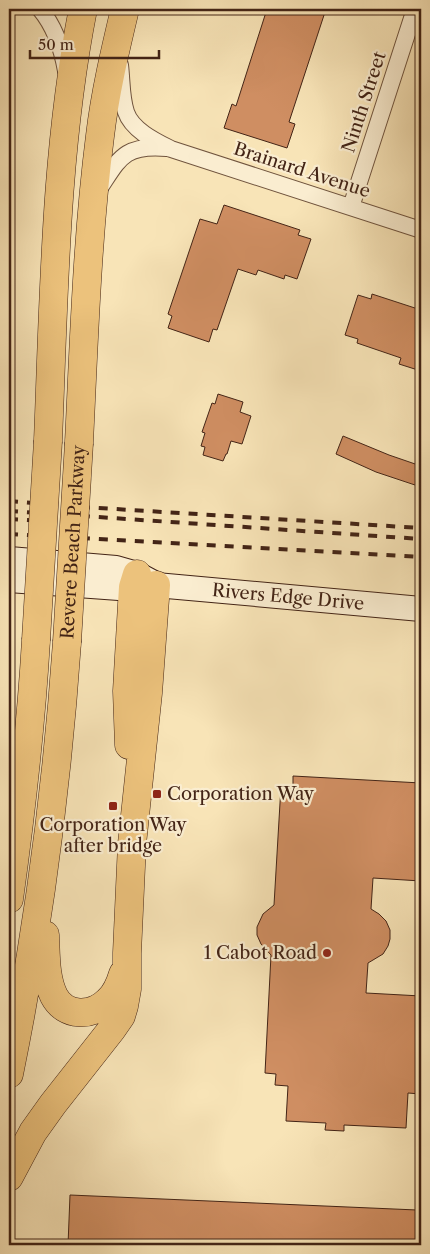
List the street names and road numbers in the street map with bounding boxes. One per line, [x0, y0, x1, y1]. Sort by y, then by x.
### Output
street label: Ninth Street [337, 48, 391, 155]
street label: Brainard Avenue [231, 138, 373, 202]
street label: Revere Beach Parkway [56, 444, 90, 640]
street label: Rivers Edge Drive [211, 579, 365, 615]

